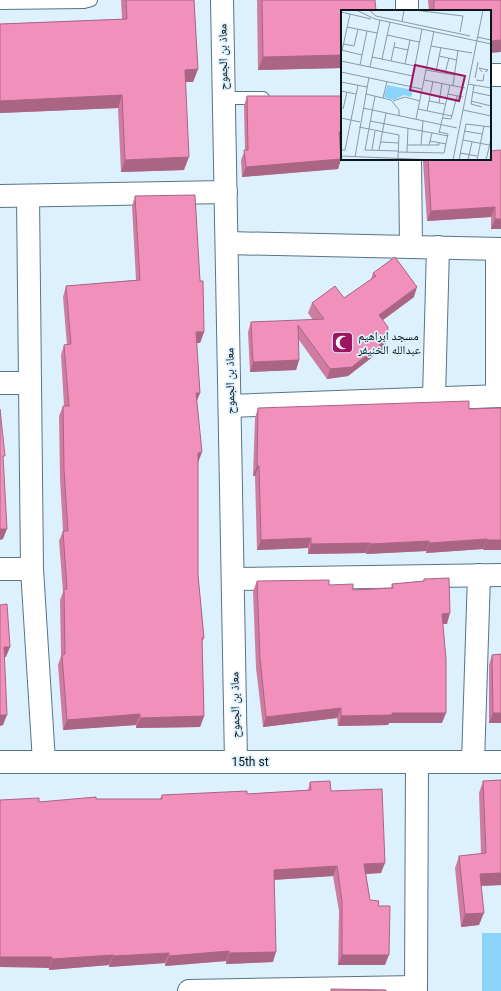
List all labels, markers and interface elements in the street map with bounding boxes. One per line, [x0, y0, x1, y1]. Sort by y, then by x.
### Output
inset map [341, 10, 491, 160]
street label: معاذ بن الجموح [215, 24, 231, 90]
place label: مسجد ابراهيم عبدالله الخنيفر [357, 329, 421, 357]
mosque icon: مسجد ابراهيم عبدالله الخنيفر [330, 330, 356, 356]
street label: معاذ بن الجموح [222, 348, 238, 414]
street label: معاذ بن الجموح [227, 672, 243, 738]
street label: 15th st [231, 755, 269, 769]

